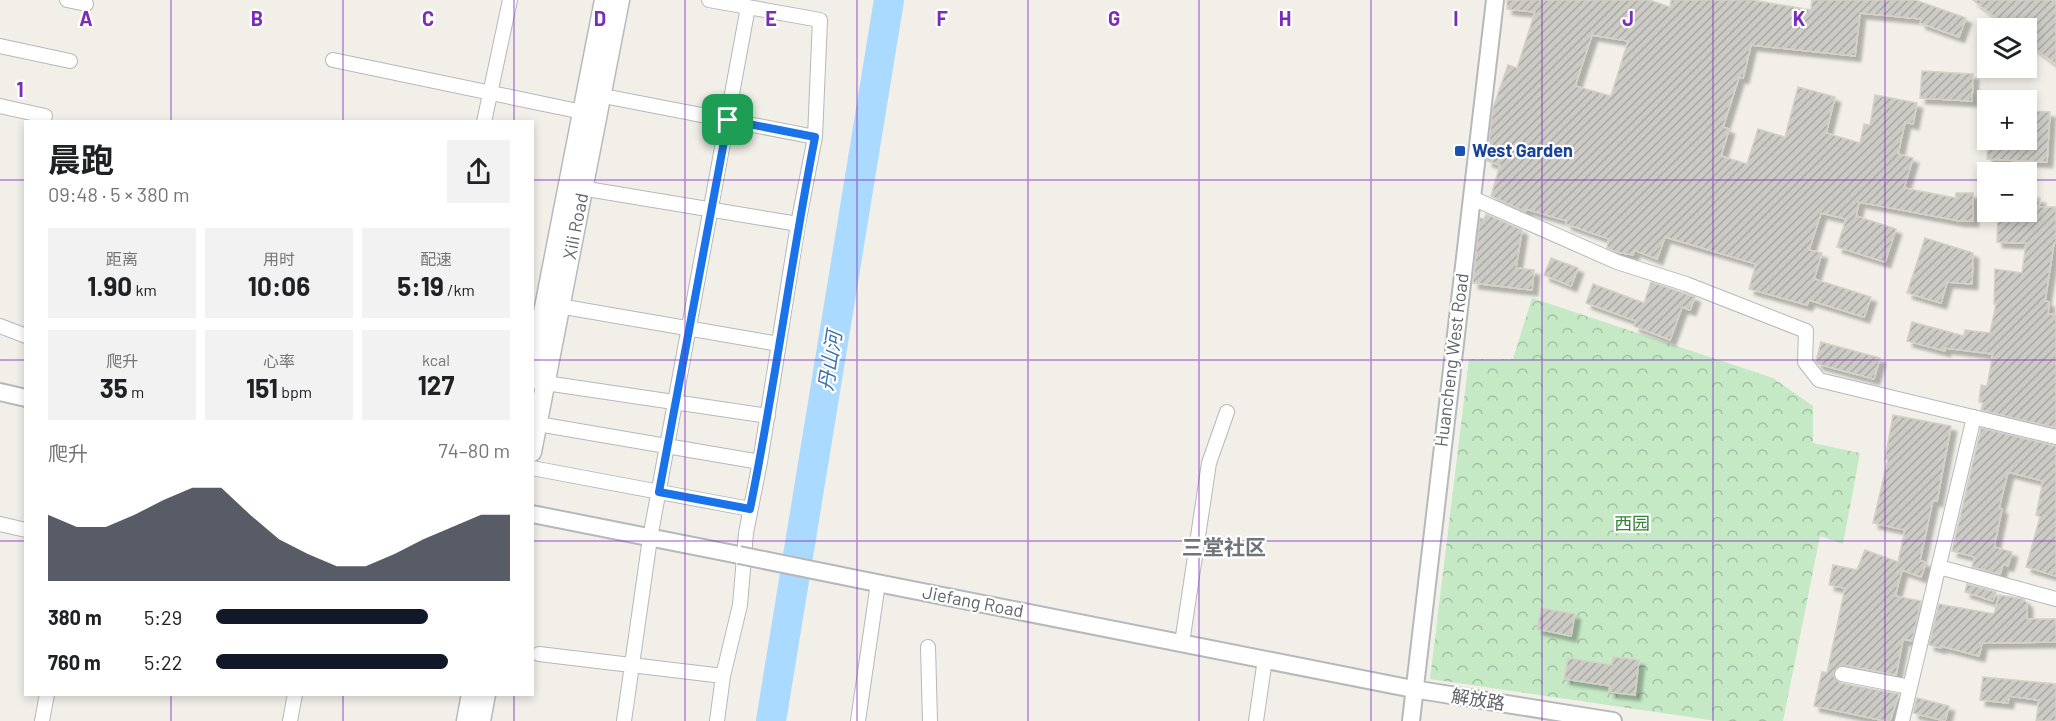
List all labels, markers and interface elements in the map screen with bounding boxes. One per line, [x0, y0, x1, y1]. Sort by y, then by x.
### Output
text: A [79, 6, 93, 30]
text: B [251, 6, 263, 30]
text: C [422, 6, 434, 30]
text: D [594, 6, 606, 30]
text: E [765, 6, 777, 30]
text: F [936, 6, 948, 30]
text: G [1108, 6, 1120, 30]
text: H [1279, 6, 1291, 30]
text: I [1453, 6, 1459, 30]
text: J [1622, 6, 1634, 30]
text: K [1793, 6, 1806, 30]
map controls [1977, 18, 2037, 222]
button: layers [1977, 18, 2037, 78]
text: 1 [16, 77, 24, 101]
button: + [1977, 90, 2037, 150]
pin [702, 94, 753, 145]
icon: arrive [711, 103, 744, 136]
text: 晨跑 [48, 139, 114, 179]
place label: West Garden [1472, 139, 1573, 161]
button: share [447, 140, 510, 203]
marker: West Garden [1453, 144, 1467, 158]
button: − [1977, 162, 2037, 222]
text: 09:48 · 5 × 380 m [48, 182, 189, 206]
street label: Xili Road [558, 191, 592, 261]
text: 距离 [106, 249, 138, 268]
text: 用时 [263, 249, 295, 268]
text: 配速 [420, 249, 452, 268]
text: 1.90 [87, 270, 132, 301]
text: 10:06 [248, 270, 310, 301]
text: 5:19 [397, 270, 444, 301]
street label: Huancheng West Road [1429, 272, 1473, 448]
text: km [132, 280, 157, 299]
text: /km [444, 280, 475, 299]
water label: 丹山河 [812, 325, 846, 392]
text: kcal [422, 350, 450, 369]
text: 爬升 [106, 351, 138, 370]
text: 心率 [263, 351, 295, 370]
text: 127 [418, 369, 454, 400]
text: 35 [100, 372, 128, 403]
text: 151 [246, 372, 278, 403]
text: m [128, 382, 144, 401]
text: bpm [278, 382, 312, 401]
text: 74–80 m [438, 438, 510, 462]
text: 爬升 [48, 441, 88, 465]
park label: 西园 [1614, 512, 1650, 534]
district label: 三堂社区 [1182, 534, 1266, 559]
street label: Jiefang Road [921, 580, 1026, 622]
text: 380 m [48, 605, 102, 629]
text: 5:29 [144, 605, 182, 629]
text: 760 m [48, 650, 101, 674]
text: 5:22 [144, 650, 183, 674]
street label: 解放路 [1450, 684, 1507, 714]

